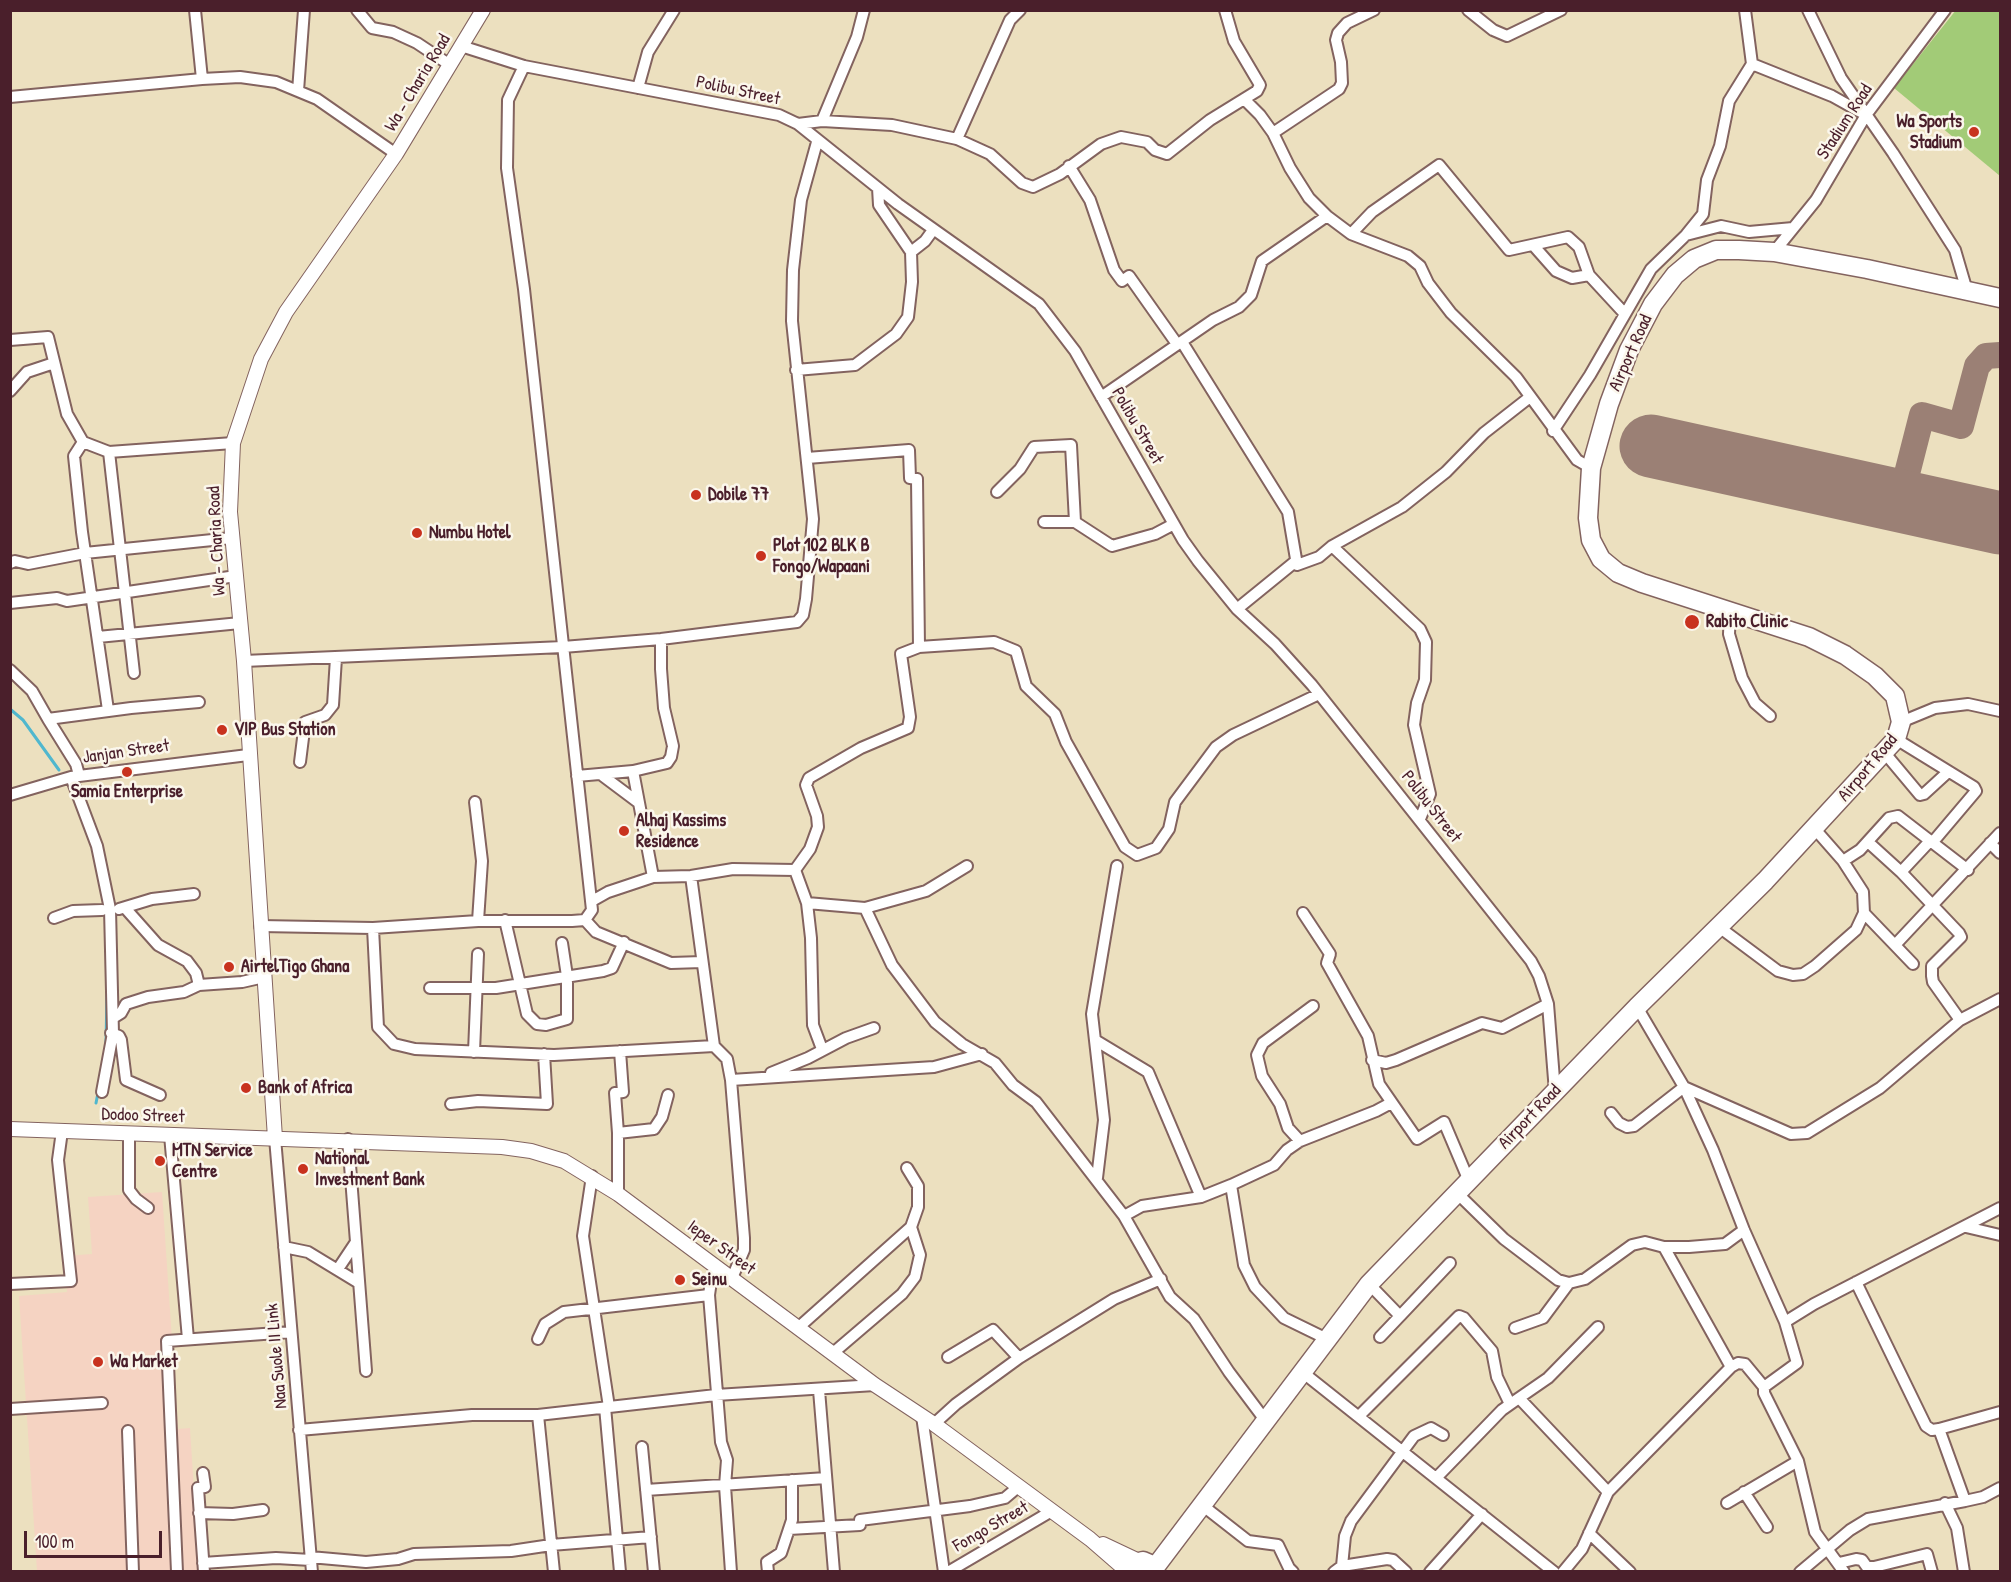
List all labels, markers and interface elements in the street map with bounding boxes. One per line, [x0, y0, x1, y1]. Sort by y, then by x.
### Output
street label: Wa - Charia Road [380, 30, 456, 136]
street label: Polibu Street [694, 72, 782, 110]
street label: Stadium Road [1813, 80, 1877, 164]
place label: Wa Sports Stadium [1896, 111, 1962, 154]
marker: Wa Sports Stadium [1967, 125, 1981, 139]
street label: Airport Road [1605, 311, 1657, 395]
street label: Polibu Street [1106, 384, 1168, 468]
place label: Dobile 77 [708, 484, 769, 506]
street label: Wa - Charia Road [203, 486, 231, 596]
marker: Dobile 77 [689, 488, 703, 502]
place label: Numbu Hotel [429, 522, 511, 544]
marker: Numbu Hotel [410, 526, 424, 540]
place label: Plot 102 BLK B Fongo/Wapaani [773, 535, 870, 578]
marker: Plot 102 BLK B Fongo/Wapaani [754, 549, 768, 563]
place label: Rabito Clinic [1706, 611, 1788, 633]
marker: Rabito Clinic [1683, 613, 1701, 631]
place label: VIP Bus Station [234, 719, 336, 741]
marker: VIP Bus Station [215, 723, 229, 737]
street label: Airport Road [1834, 730, 1902, 806]
street label: Janjan Street [81, 735, 171, 769]
marker: Samia Enterprise [120, 765, 134, 779]
street label: Polibu Street [1396, 767, 1466, 847]
place label: Samia Enterprise [71, 781, 183, 803]
place label: Alhaj Kassims Residence [636, 810, 726, 852]
marker: Alhaj Kassims Residence [617, 824, 631, 838]
place label: AirtelTigo Ghana [241, 956, 349, 978]
marker: AirtelTigo Ghana [222, 960, 236, 974]
place label: Bank of Africa [258, 1077, 352, 1099]
street label: Airport Road [1494, 1080, 1566, 1154]
marker: Bank of Africa [239, 1081, 253, 1095]
street label: Dodoo Street [101, 1104, 185, 1128]
place label: MTN Service Centre [172, 1140, 253, 1182]
place label: National Investment Bank [315, 1148, 425, 1190]
marker: MTN Service Centre [153, 1154, 167, 1168]
marker: National Investment Bank [296, 1162, 310, 1176]
street label: Ieper Street [683, 1216, 759, 1280]
place label: Seinu [692, 1269, 727, 1291]
marker: Seinu [673, 1273, 687, 1287]
street label: Naa Suole II Link [262, 1302, 292, 1410]
place label: Wa Market [110, 1351, 178, 1373]
marker: Wa Market [91, 1355, 105, 1369]
street label: Fongo Street [949, 1497, 1033, 1557]
scale bar [27, 1519, 165, 1557]
text: 100 m [35, 1529, 74, 1554]

